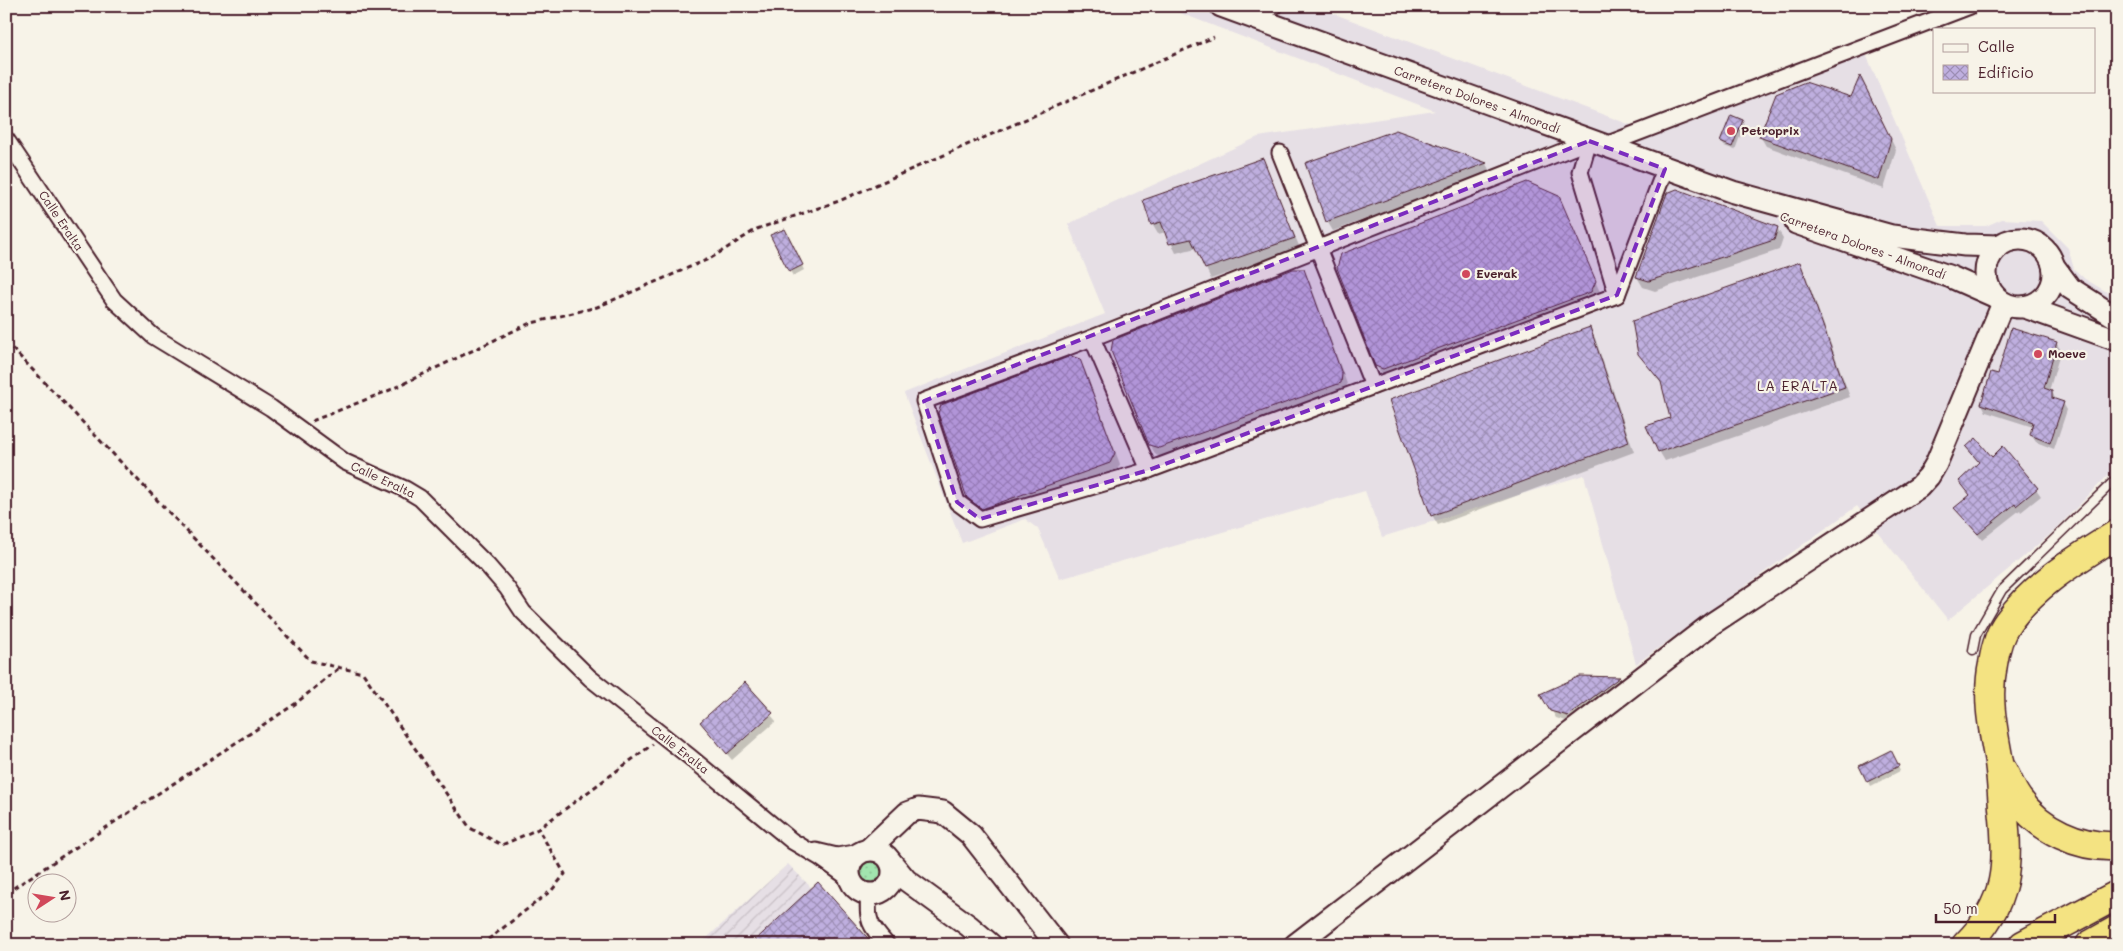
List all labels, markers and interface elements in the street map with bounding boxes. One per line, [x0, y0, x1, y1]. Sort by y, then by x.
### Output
legend [1933, 28, 2096, 92]
text: Calle [1978, 36, 2015, 56]
street label: Carretera Dolores - Almoradí [1392, 61, 1563, 137]
text: Edificio [1978, 62, 2034, 82]
place label: Petroprix [1741, 122, 1799, 138]
marker: Petroprix [1725, 125, 1737, 137]
street label: Calle Eralta [36, 187, 88, 254]
street label: Carretera Dolores - Almoradí [1778, 207, 1949, 283]
place label: Everak [1476, 265, 1517, 281]
marker: Everak [1460, 268, 1472, 280]
place label: Moeve [2048, 345, 2086, 361]
marker: Moeve [2032, 348, 2044, 360]
district label: LA ERALTA [1757, 376, 1839, 395]
street label: Calle Eralta [349, 457, 418, 501]
street label: Calle Eralta [648, 722, 713, 777]
north arrow [28, 874, 78, 924]
text: N [55, 888, 76, 902]
scale bar [1936, 891, 2054, 923]
text: 50 m [1943, 898, 1978, 918]

